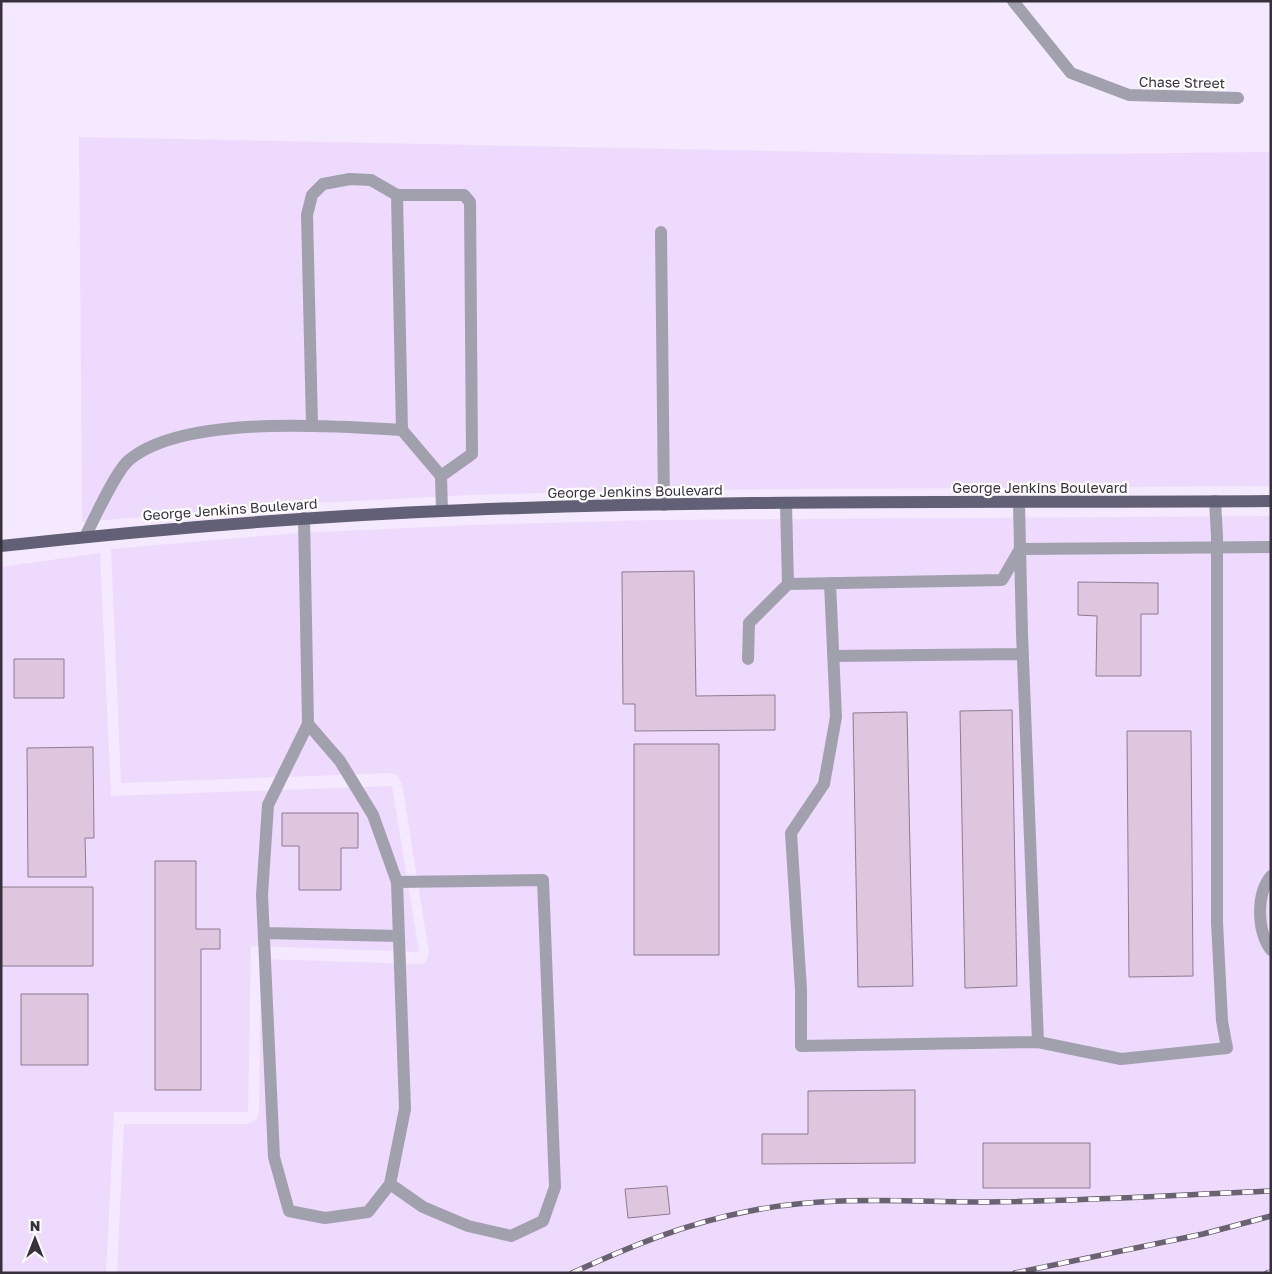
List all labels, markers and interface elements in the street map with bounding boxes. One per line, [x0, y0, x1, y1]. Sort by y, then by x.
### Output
street label: Chase Street [1139, 73, 1225, 91]
street label: George Jenkins Boulevard [952, 479, 1128, 496]
street label: George Jenkins Boulevard [547, 481, 723, 501]
street label: George Jenkins Boulevard [142, 494, 318, 524]
north arrow [10, 1214, 60, 1264]
text: N [30, 1217, 40, 1234]

